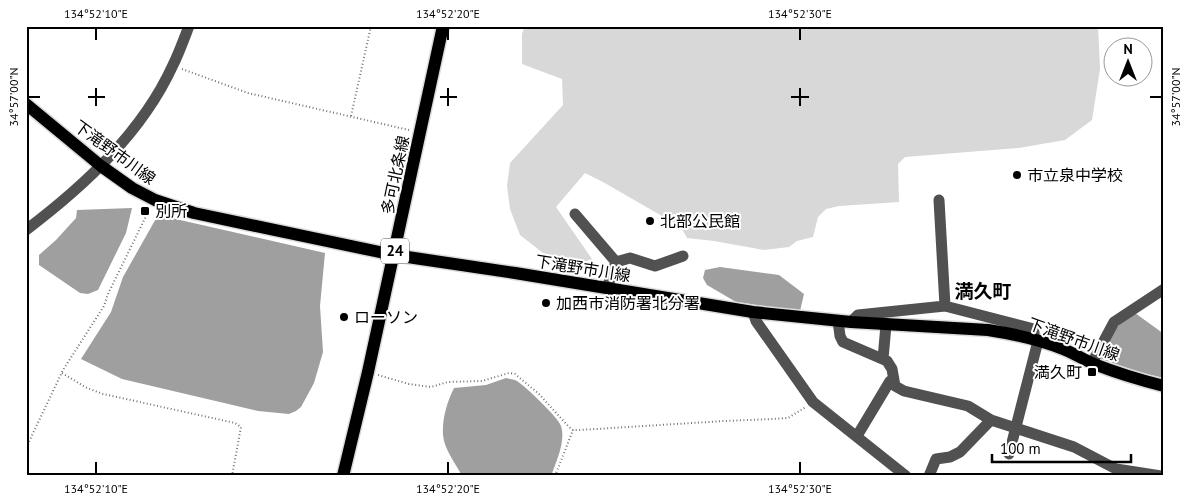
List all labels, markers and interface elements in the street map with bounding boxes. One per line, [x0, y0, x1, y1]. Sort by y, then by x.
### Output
text: 134°52'10"E [64, 6, 128, 21]
text: 134°52'20"E [416, 6, 480, 21]
text: 134°52'30"E [768, 6, 832, 21]
north arrow [1102, 38, 1152, 88]
text: N [1123, 40, 1133, 58]
text: 34°57'00"N [6, 67, 21, 127]
text: 34°57'00"N [1168, 67, 1183, 127]
street label: 下滝野市川線 [70, 116, 160, 188]
street label: 多可北条線 [377, 134, 413, 216]
place label: 市立泉中学校 [1027, 165, 1123, 185]
marker: 市立泉中学校 [1011, 169, 1023, 181]
place label: 別所 [155, 201, 187, 221]
marker: 別所 [139, 205, 151, 217]
place label: 北部公民館 [660, 211, 740, 231]
marker: 北部公民館 [644, 215, 656, 227]
road number: 24 [381, 238, 409, 264]
street label: 下滝野市川線 [534, 251, 632, 285]
district label: 満久町 [954, 279, 1012, 303]
place label: 加西市消防署北分署 [556, 293, 700, 313]
marker: 加西市消防署北分署 [540, 297, 552, 309]
place label: ローソン [354, 307, 418, 327]
marker: ローソン [338, 311, 350, 323]
street label: 下滝野市川線 [1025, 313, 1123, 365]
place label: 満久町 [1034, 362, 1082, 382]
marker: 満久町 [1086, 366, 1098, 378]
scale bar [992, 432, 1131, 464]
text: 100 m [1000, 439, 1041, 458]
text: 134°52'10"E [64, 481, 128, 496]
text: 134°52'20"E [416, 481, 480, 496]
text: 134°52'30"E [768, 481, 832, 496]

